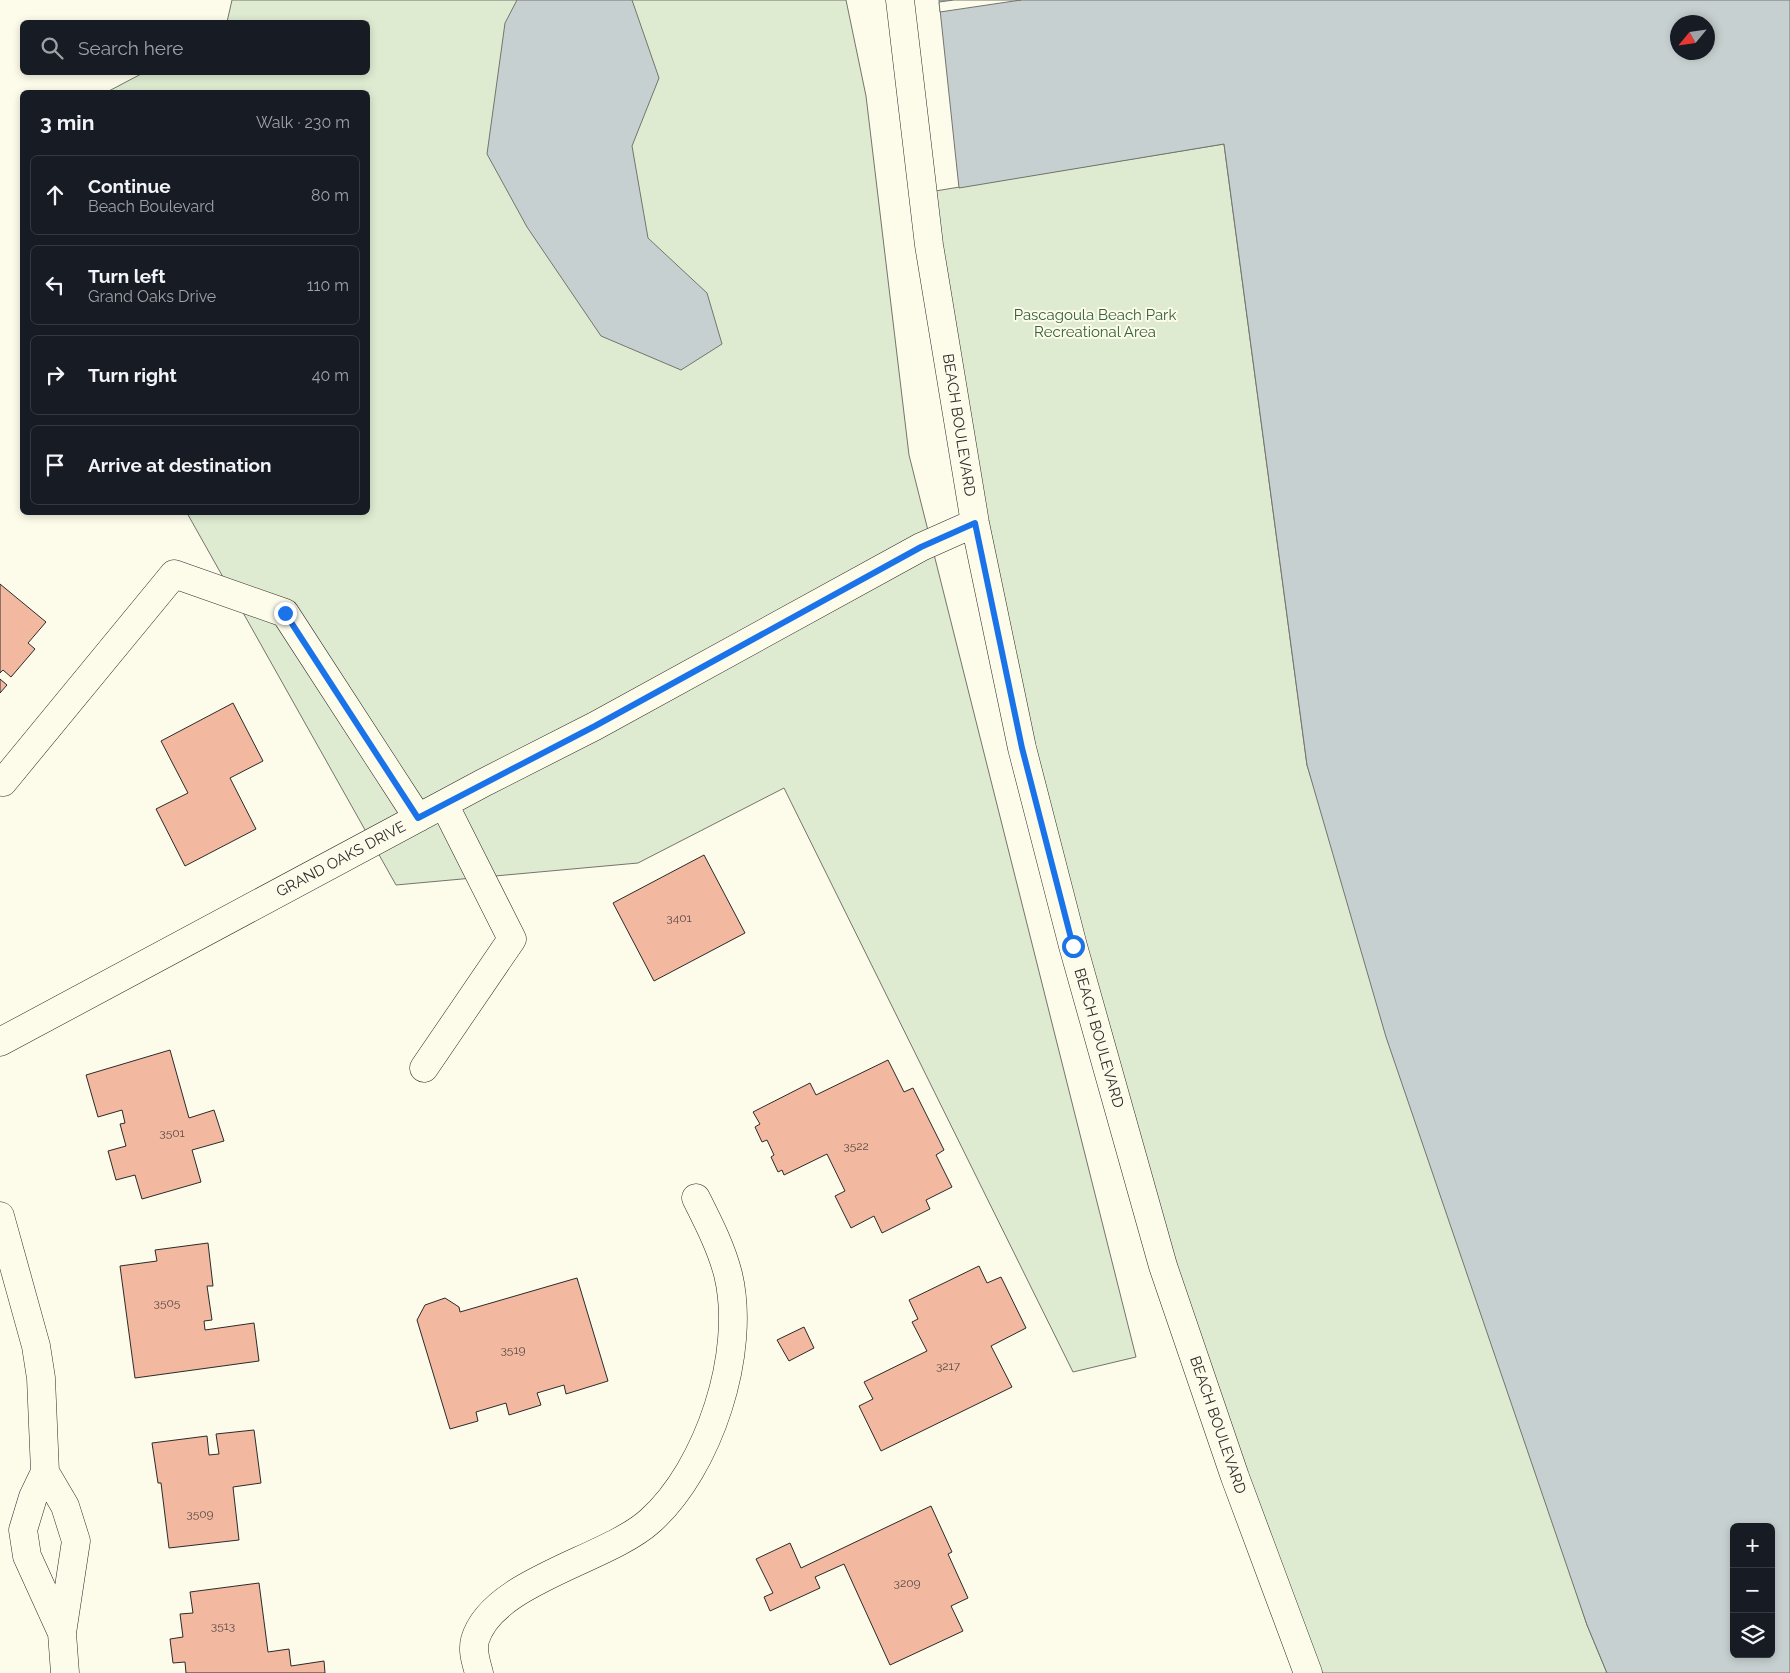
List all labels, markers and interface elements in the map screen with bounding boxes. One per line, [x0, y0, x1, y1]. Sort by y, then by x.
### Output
north arrow [1670, 15, 1715, 60]
search box [20, 20, 370, 75]
icon: search [38, 34, 66, 62]
text: Search here [78, 37, 184, 59]
text: 3 min [40, 110, 94, 135]
text: Walk · 230 m [256, 113, 350, 132]
text: Continue [88, 175, 171, 197]
icon: ahead [41, 181, 69, 209]
text: 80 m [311, 186, 349, 205]
text: Beach Boulevard [88, 197, 215, 216]
text: Turn left [88, 265, 165, 287]
icon: left [41, 271, 69, 299]
text: 110 m [307, 276, 349, 295]
text: Grand Oaks Drive [88, 287, 216, 306]
park label: Pascagoula Beach Park Recreational Area [1014, 306, 1176, 341]
street label: BEACH BOULEVARD [939, 352, 979, 498]
icon: right [41, 361, 69, 389]
text: Turn right [88, 364, 177, 386]
text: 40 m [312, 366, 349, 385]
icon: arrive [41, 451, 69, 479]
text: Arrive at destination [88, 454, 272, 476]
route end [274, 602, 297, 625]
street label: GRAND OAKS DRIVE [273, 817, 409, 901]
house number: 3401 [666, 911, 692, 925]
route start [1062, 935, 1085, 958]
street label: BEACH BOULEVARD [1070, 966, 1128, 1110]
house number: 3501 [159, 1126, 185, 1140]
house number: 3522 [843, 1139, 869, 1153]
house number: 3505 [154, 1296, 181, 1310]
house number: 3519 [500, 1343, 526, 1357]
street label: BEACH BOULEVARD [1186, 1354, 1250, 1496]
house number: 3217 [936, 1359, 961, 1373]
house number: 3509 [186, 1507, 214, 1521]
map controls [1730, 1523, 1775, 1658]
button: + [1730, 1523, 1775, 1568]
button: − [1730, 1568, 1775, 1613]
house number: 3209 [893, 1576, 921, 1590]
button: layers [1730, 1613, 1775, 1658]
house number: 3513 [211, 1619, 235, 1633]

